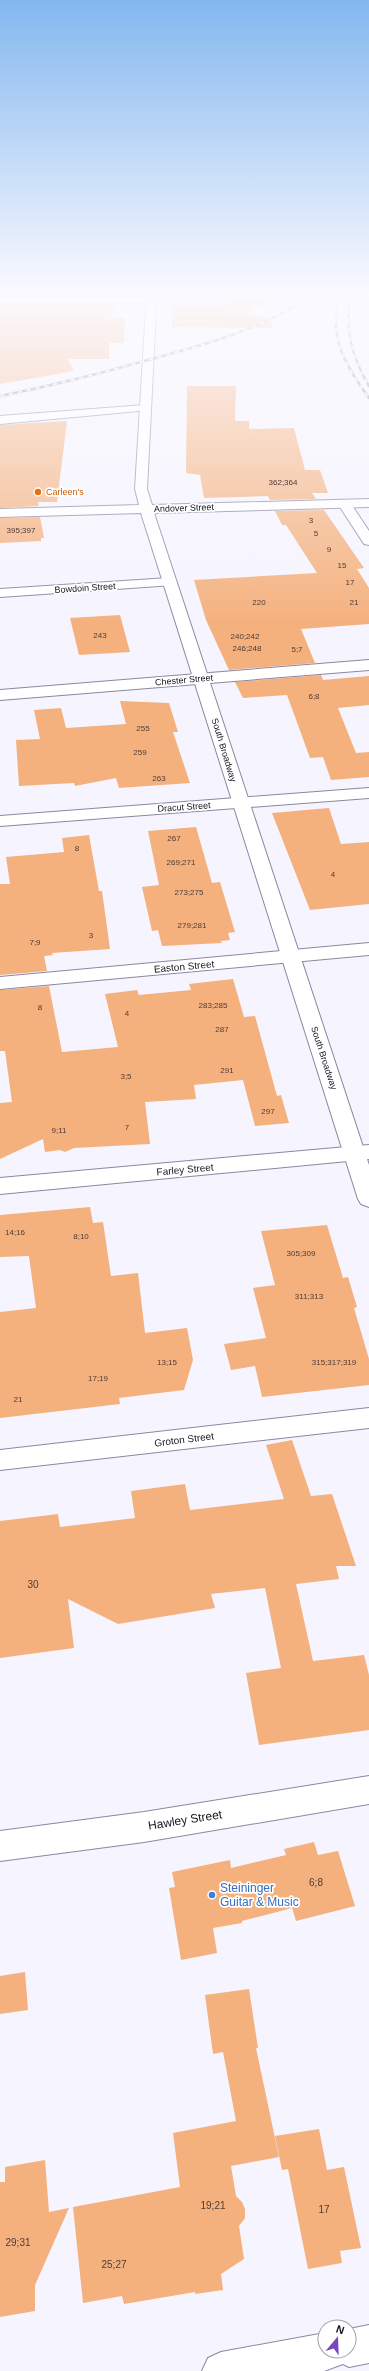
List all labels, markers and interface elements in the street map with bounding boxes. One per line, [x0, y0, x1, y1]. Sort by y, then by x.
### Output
house number: 362;364 [269, 478, 298, 487]
marker: Carleen's [33, 487, 43, 497]
place label: Carleen's [46, 487, 84, 497]
street label: Andover Street [154, 502, 215, 514]
house number: 3 [309, 516, 314, 525]
house number: 395;397 [7, 526, 36, 535]
house number: 5 [314, 529, 319, 538]
house number: 9 [327, 545, 332, 554]
house number: 15 [338, 561, 347, 570]
house number: 17 [346, 578, 355, 587]
street label: Bowdoin Street [54, 581, 116, 595]
house number: 220 [252, 598, 266, 607]
house number: 21 [350, 598, 359, 607]
house number: 243 [93, 631, 107, 640]
house number: 240;242 [231, 632, 260, 641]
house number: 246;248 [233, 644, 262, 653]
house number: 5;7 [291, 645, 303, 654]
street label: Chester Street [155, 672, 214, 688]
house number: 6;8 [308, 692, 320, 701]
street label: South Broadway [210, 717, 239, 784]
house number: 255 [136, 724, 150, 733]
house number: 259 [133, 748, 147, 757]
house number: 263 [152, 774, 166, 783]
street label: Dracut Street [157, 800, 211, 814]
house number: 267 [167, 834, 181, 843]
house number: 8 [75, 844, 80, 853]
house number: 269;271 [167, 858, 196, 867]
house number: 4 [331, 870, 336, 879]
house number: 273;275 [175, 888, 204, 897]
house number: 279;281 [178, 921, 207, 930]
house number: 3 [89, 931, 94, 940]
house number: 7;9 [29, 938, 41, 947]
street label: Easton Street [153, 958, 215, 975]
house number: 283;285 [199, 1001, 228, 1010]
house number: 8 [38, 1003, 43, 1012]
house number: 4 [125, 1009, 130, 1018]
house number: 287 [215, 1025, 229, 1034]
street label: South Broadway [309, 1025, 339, 1091]
house number: 291 [220, 1066, 234, 1075]
house number: 3;5 [120, 1072, 132, 1081]
house number: 297 [261, 1107, 275, 1116]
house number: 7 [125, 1123, 130, 1132]
house number: 9;11 [52, 1126, 67, 1135]
street label: Farley Street [156, 1162, 214, 1177]
house number: 14;16 [5, 1228, 26, 1237]
house number: 8;10 [73, 1232, 89, 1241]
house number: 305;309 [287, 1249, 316, 1258]
house number: 311;313 [295, 1292, 324, 1301]
house number: 13;15 [157, 1358, 178, 1367]
house number: 315;317;319 [312, 1358, 357, 1367]
house number: 17;19 [88, 1374, 109, 1383]
house number: 21 [14, 1395, 23, 1404]
street label: Groton Street [154, 1430, 215, 1449]
house number: 30 [27, 1579, 39, 1590]
street label: Hawley Street [147, 1807, 224, 1833]
house number: 6;8 [309, 1877, 323, 1888]
place label: Steininger Guitar & Music [220, 1881, 299, 1909]
marker: Steininger Guitar & Music [207, 1890, 217, 1900]
house number: 19;21 [200, 2200, 226, 2211]
house number: 17 [318, 2204, 330, 2215]
house number: 29;31 [5, 2237, 31, 2248]
house number: 25;27 [101, 2259, 127, 2270]
north arrow [317, 2319, 357, 2359]
text: N [335, 2323, 346, 2337]

